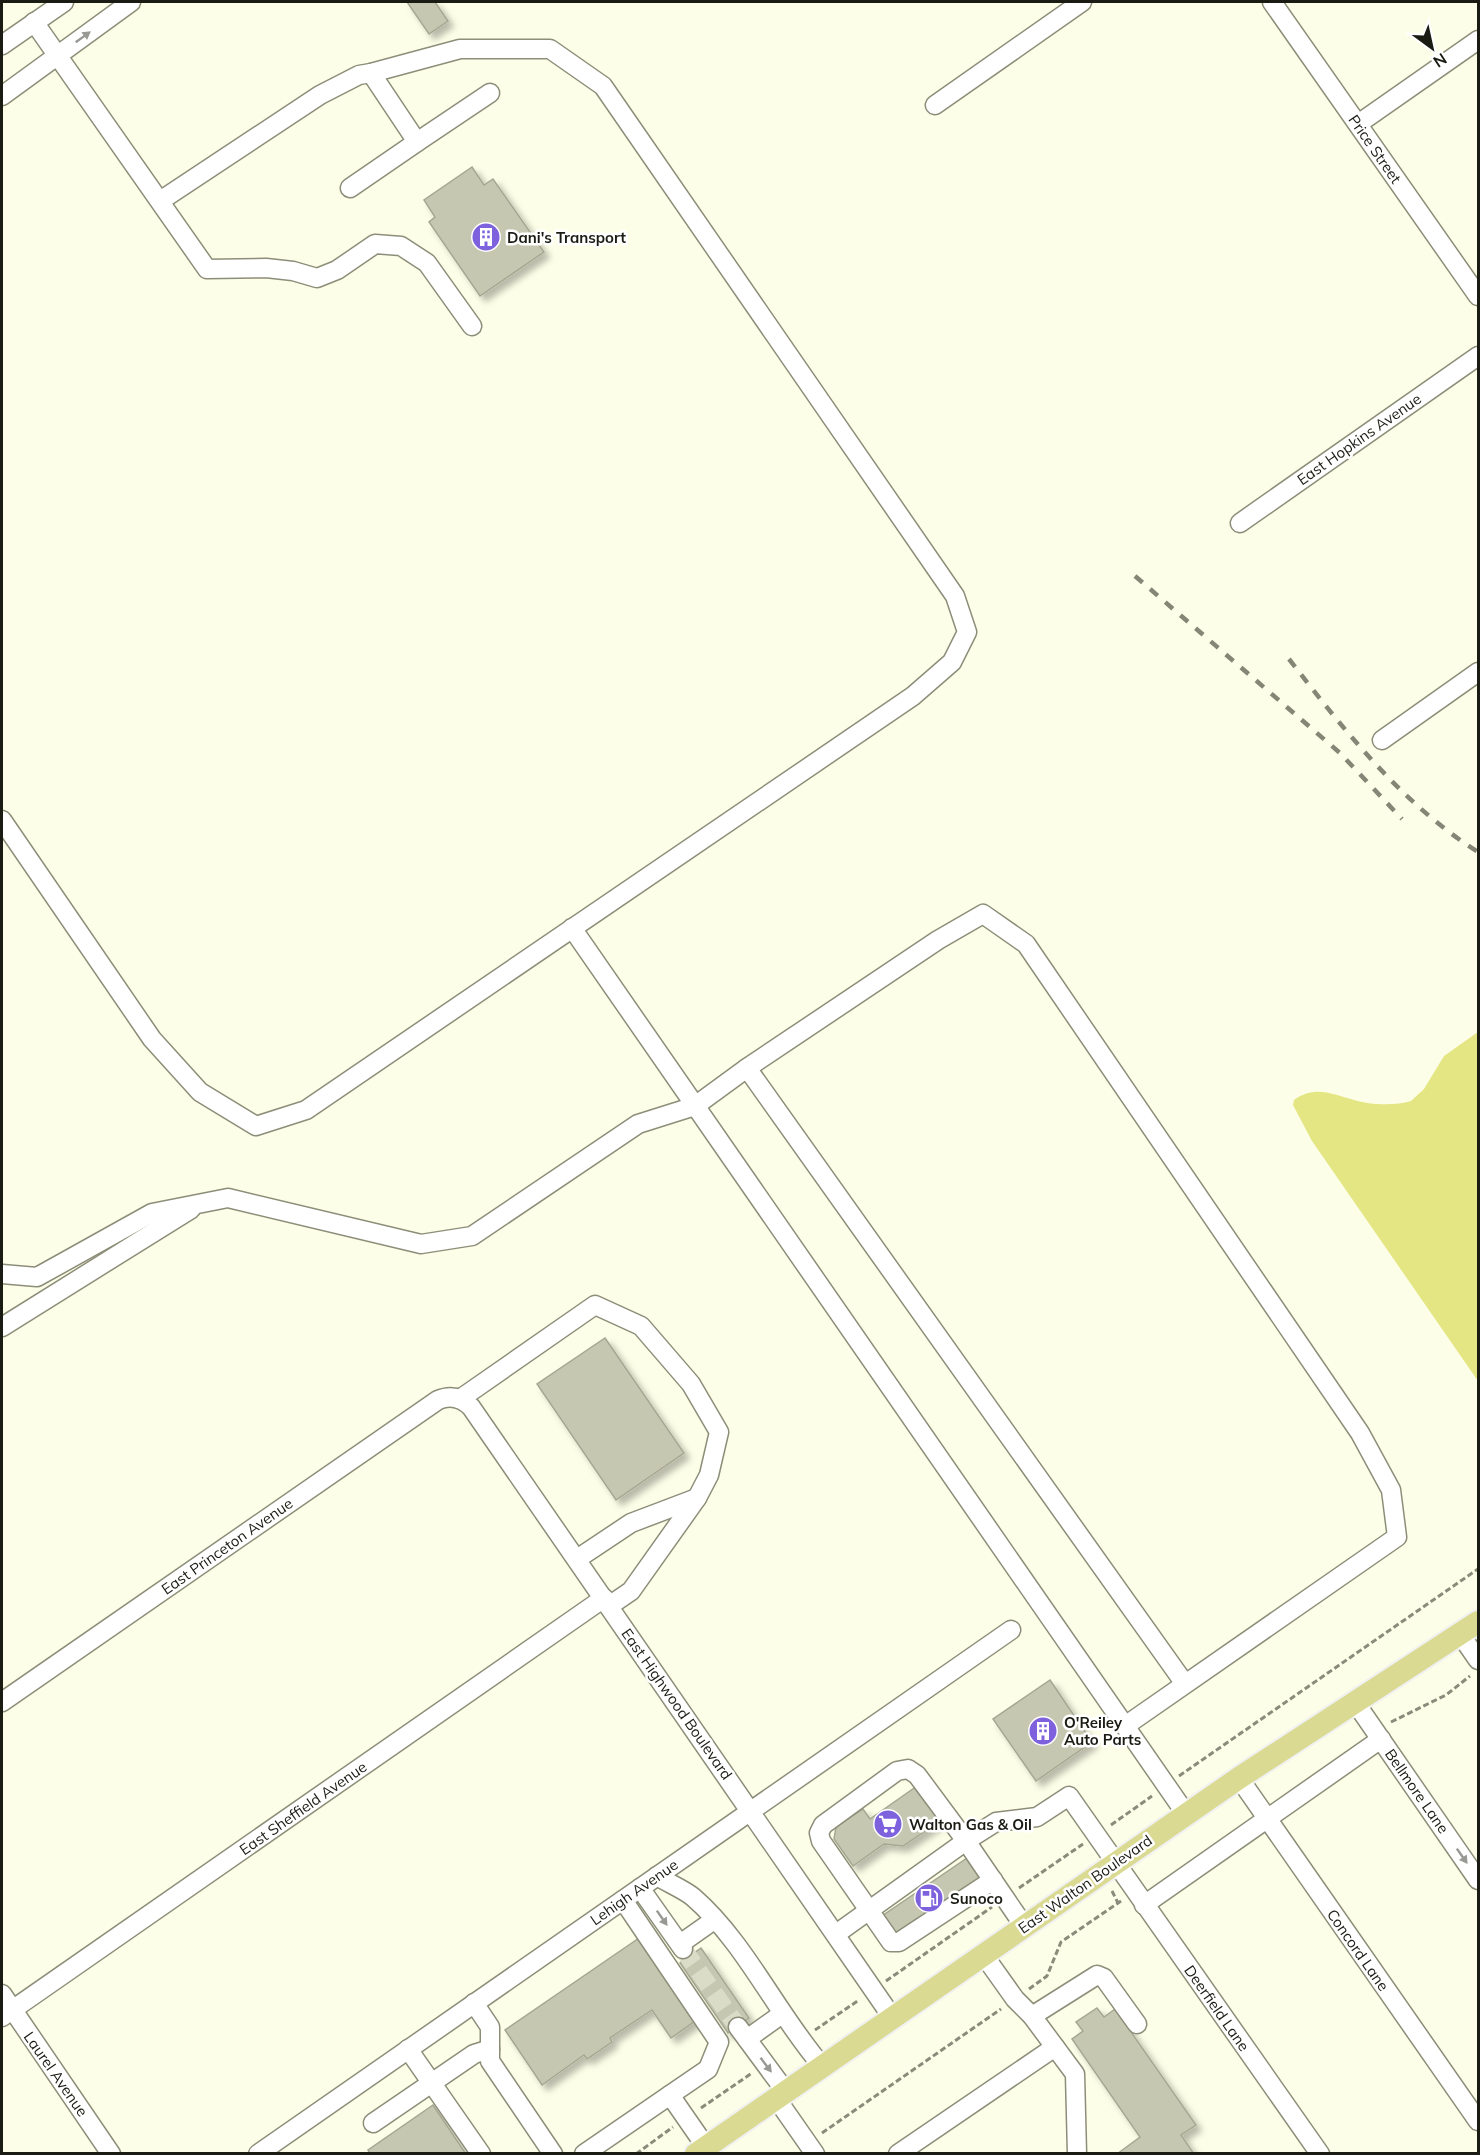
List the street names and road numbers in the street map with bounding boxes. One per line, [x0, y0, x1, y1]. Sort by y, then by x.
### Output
street label: Price Street [1344, 111, 1406, 187]
street label: East Hopkins Avenue [1293, 389, 1425, 489]
street label: East Princeton Avenue [158, 1494, 296, 1598]
street label: East Highwood Boulevard [618, 1625, 736, 1783]
street label: Bellmore Lane [1381, 1745, 1453, 1837]
street label: East Sheffield Avenue [236, 1757, 370, 1859]
street label: East Walton Boulevard [1014, 1831, 1156, 1937]
street label: Lehigh Avenue [587, 1855, 681, 1929]
street label: Concord Lane [1323, 1906, 1393, 1994]
street label: Deerfield Lane [1180, 1961, 1254, 2055]
street label: Laurel Avenue [20, 2028, 92, 2120]

